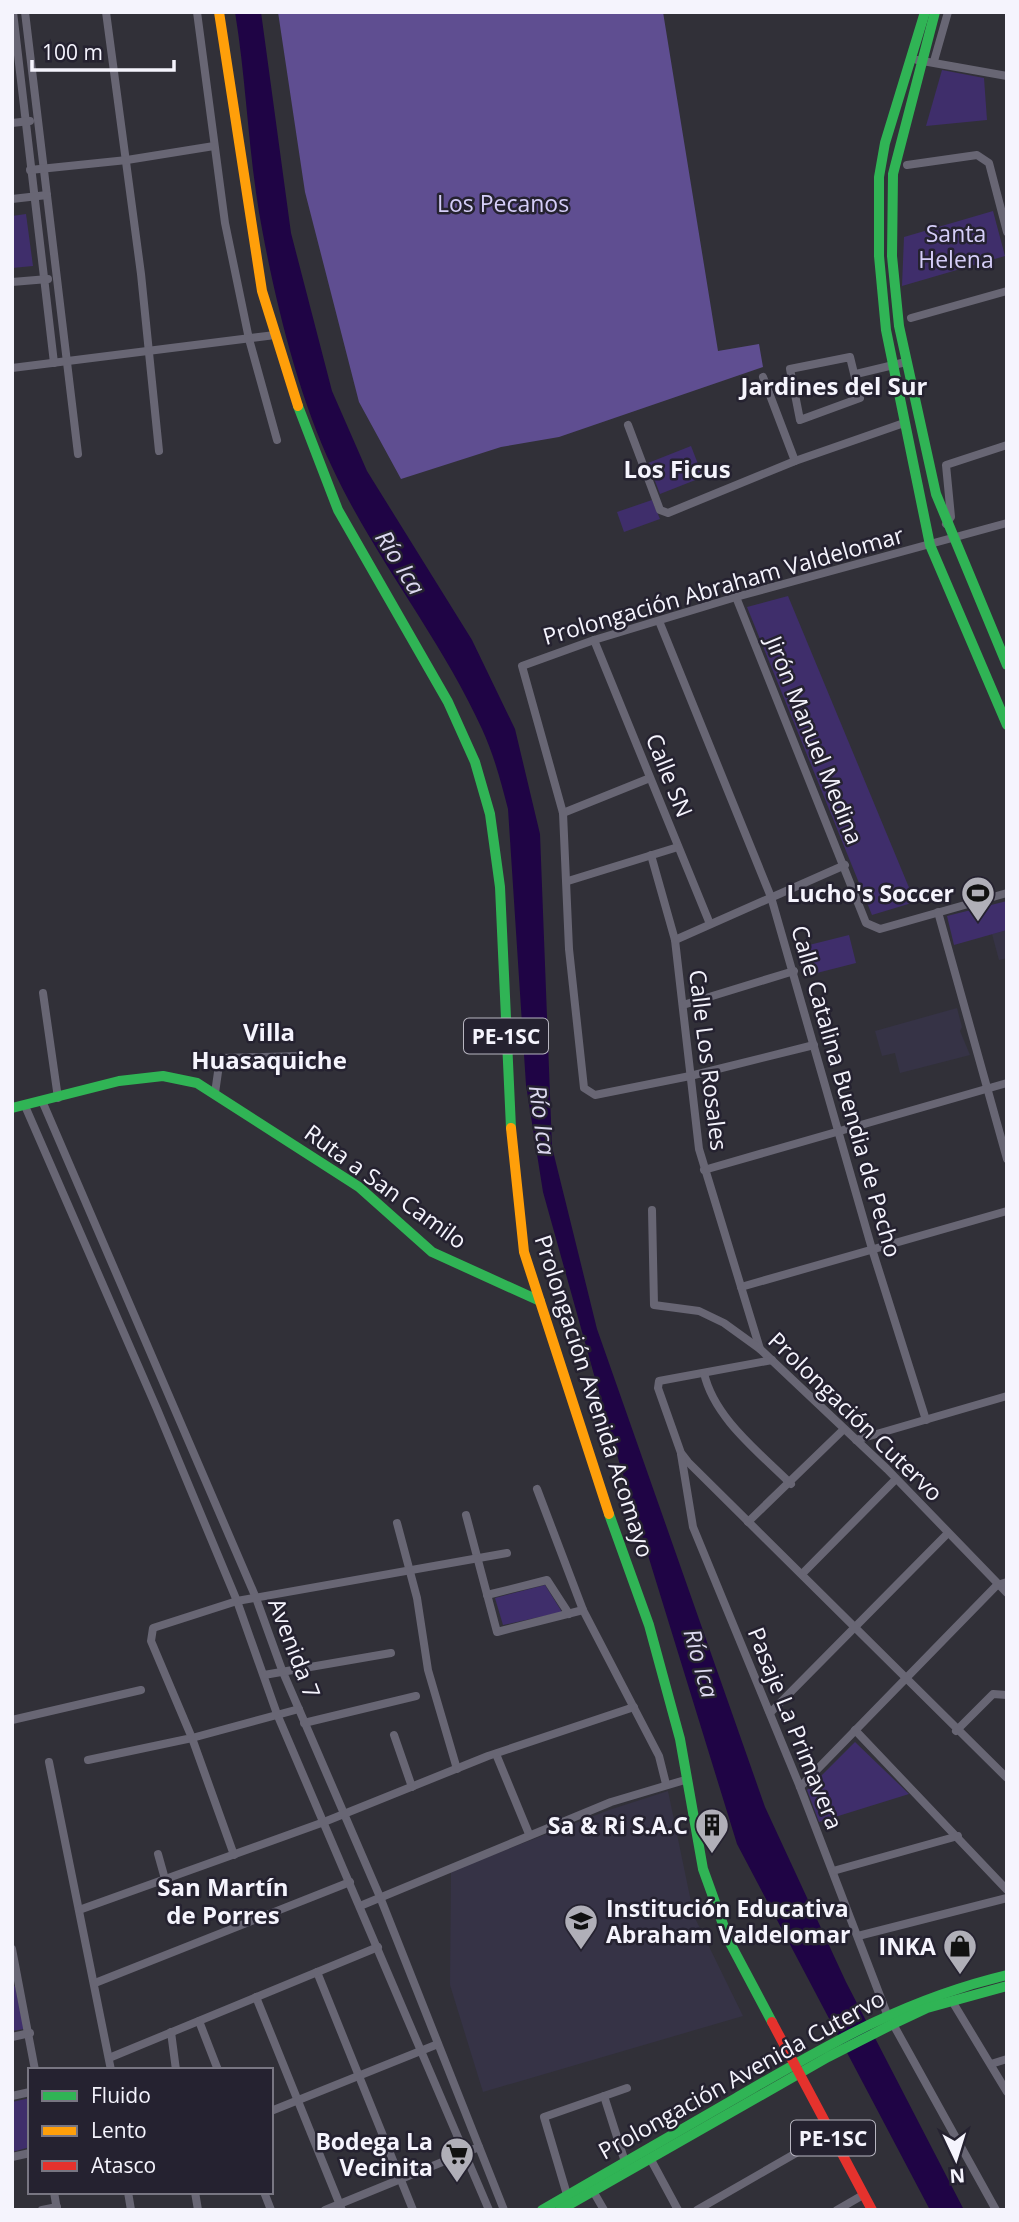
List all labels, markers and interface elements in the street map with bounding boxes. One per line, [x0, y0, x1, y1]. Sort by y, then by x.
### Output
scale bar [32, 28, 173, 72]
text: 100 m [42, 38, 103, 66]
park label: Los Pecanos [437, 187, 569, 219]
park label: Santa Helena [918, 217, 994, 275]
district label: Jardines del Sur [739, 369, 927, 402]
district label: Los Ficus [623, 452, 731, 485]
street label: Prolongación Abraham Valdelomar [539, 518, 908, 652]
water label: Río Ica [368, 523, 434, 601]
street label: Jirón Manuel Medina [758, 629, 871, 849]
street label: Calle SN [639, 728, 701, 822]
sports icon: Lucho's Soccer [959, 874, 997, 923]
place label: Lucho's Soccer [787, 877, 954, 909]
street label: Calle Catalina Buendia de Pecho [784, 921, 910, 1261]
street label: Calle Los Rosales [682, 968, 736, 1152]
district label: Villa Huasaquiche [191, 1015, 347, 1076]
road number: PE-1SC [464, 1018, 548, 1054]
water label: Río Ica [522, 1083, 564, 1158]
street label: Ruta a San Camilo [298, 1116, 474, 1256]
street label: Prolongación Avenida Acomayo [528, 1231, 662, 1561]
street label: Prolongación Cutervo [762, 1324, 950, 1508]
street label: Avenida 7 [261, 1593, 329, 1703]
street label: Pasaje La Primavera [741, 1622, 851, 1834]
water label: Río Ica [676, 1625, 728, 1702]
building icon: Sa & Ri S.A.C [693, 1806, 731, 1855]
place label: Sa & Ri S.A.C [548, 1809, 688, 1841]
district label: San Martín de Porres [157, 1870, 289, 1931]
place label: Institución Educativa Abraham Valdelomar [606, 1892, 851, 1950]
school or university icon: Institución Educativa Abraham Valdelomar [562, 1902, 600, 1951]
shop icon: INKA [941, 1927, 979, 1976]
place label: INKA [879, 1930, 936, 1962]
street label: Prolongación Avenida Cutervo [592, 1982, 890, 2166]
legend [28, 2068, 273, 2194]
text: Fluido [91, 2081, 151, 2109]
text: Lento [91, 2116, 147, 2144]
road number: PE-1SC [791, 2120, 875, 2156]
north arrow [921, 2124, 991, 2194]
place label: Bodega La Vecinita [315, 2125, 433, 2183]
supermarket icon: Bodega La Vecinita [438, 2135, 476, 2184]
text: Atasco [91, 2151, 156, 2179]
text: N [949, 2162, 966, 2189]

